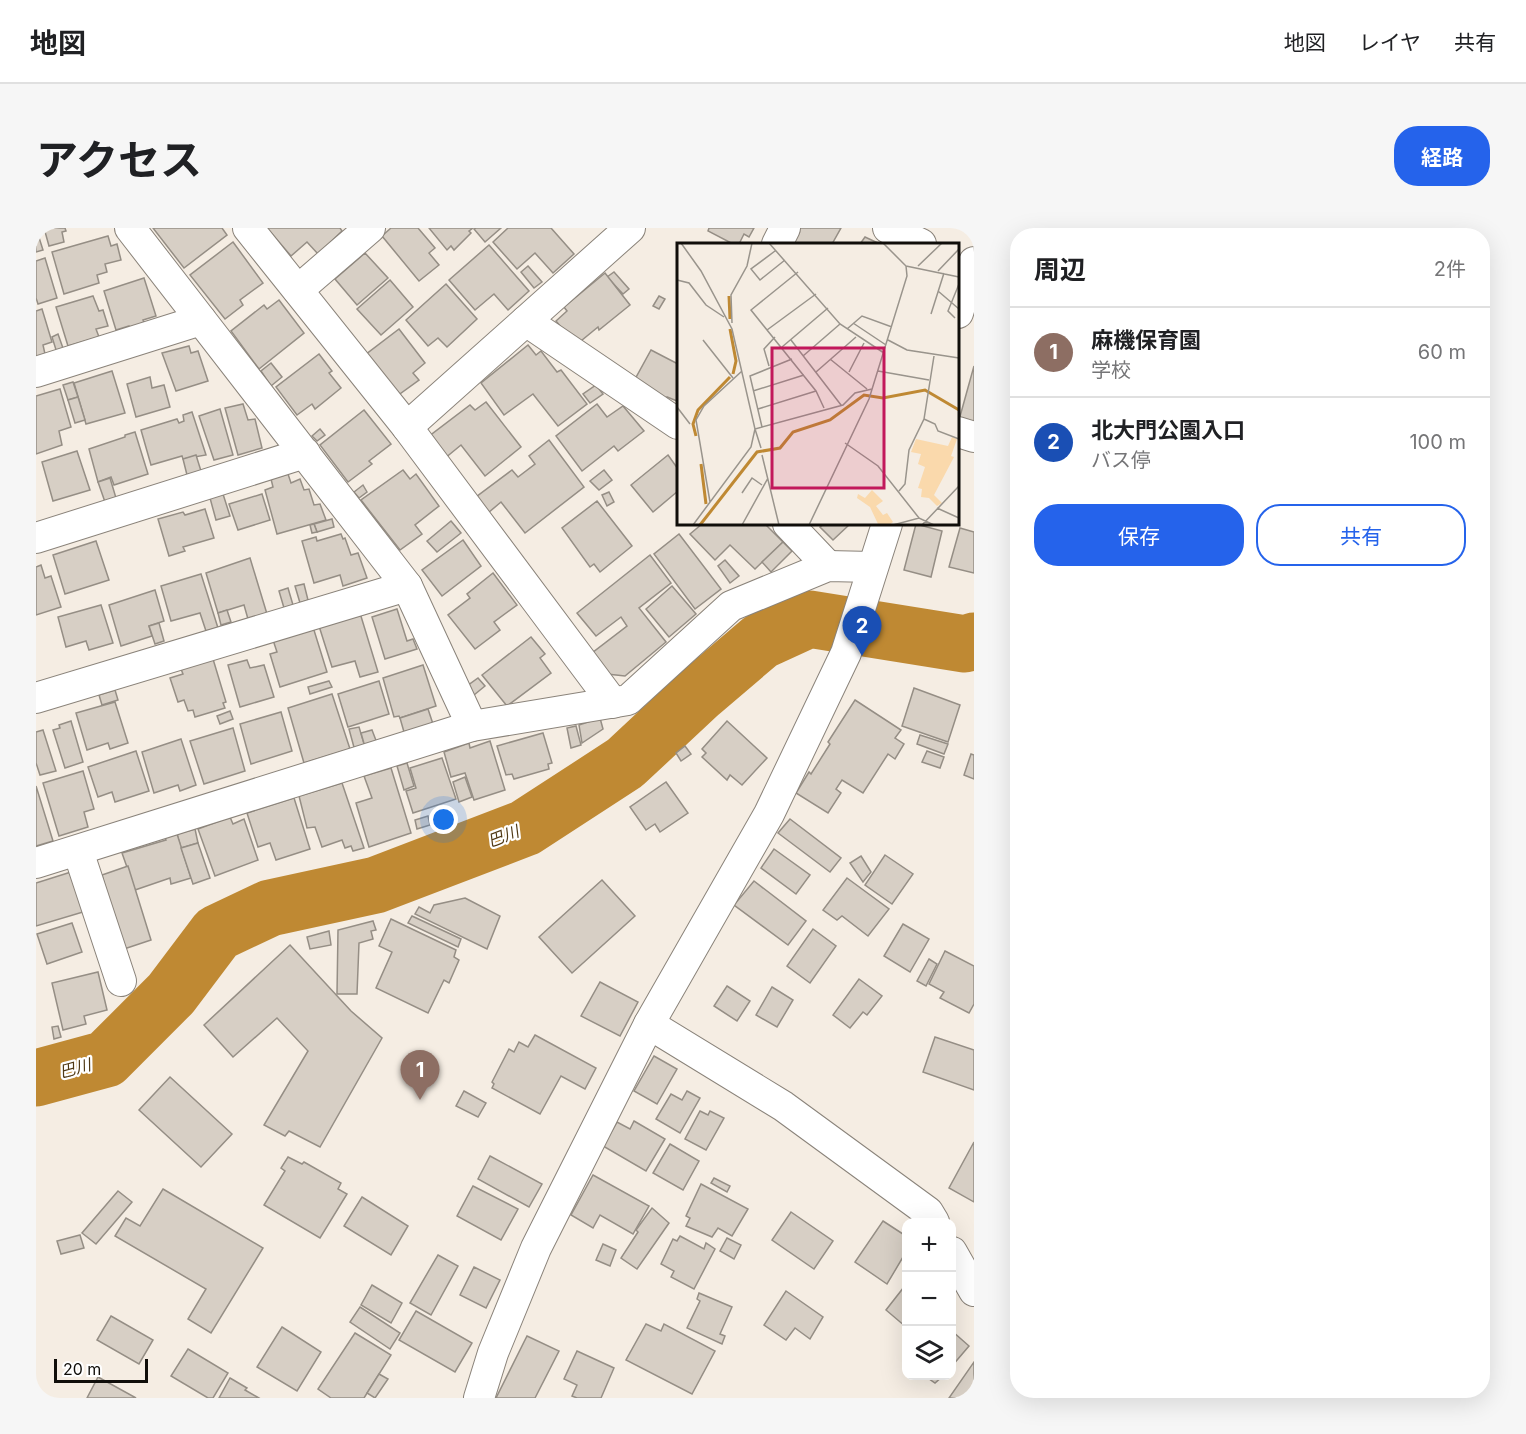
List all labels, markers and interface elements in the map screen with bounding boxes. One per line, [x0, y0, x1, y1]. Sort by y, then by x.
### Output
text: 地図 [30, 26, 86, 60]
text: 地図 [1284, 30, 1326, 55]
text: レイヤ [1359, 30, 1421, 55]
text: 共有 [1454, 30, 1496, 55]
button: 経路 [1394, 126, 1490, 186]
text: アクセス [36, 134, 202, 185]
inset map [677, 243, 959, 525]
text: 周辺 [1034, 254, 1086, 285]
text: 2件 [1434, 257, 1466, 281]
text: 麻機保育園 [1091, 327, 1201, 353]
text: 1 [1049, 340, 1058, 364]
text: 60 m [1418, 340, 1466, 364]
text: 学校 [1091, 358, 1131, 382]
text: 北大門公園入口 [1091, 417, 1245, 443]
text: 2 [1047, 430, 1060, 454]
text: 100 m [1409, 430, 1466, 454]
text: バス停 [1091, 448, 1151, 472]
button: 保存 [1034, 504, 1244, 566]
button: 共有 [1256, 504, 1466, 566]
pin: 2 [842, 606, 882, 656]
your location [429, 805, 458, 834]
water label: 巴川 [484, 820, 523, 851]
pin: 1 [400, 1050, 440, 1100]
water label: 巴川 [57, 1054, 95, 1082]
map controls [902, 1218, 956, 1380]
button: + [902, 1218, 956, 1272]
button: − [902, 1272, 956, 1326]
button: layers [902, 1326, 956, 1380]
scale bar [54, 1356, 148, 1384]
text: 20 m [63, 1359, 101, 1379]

